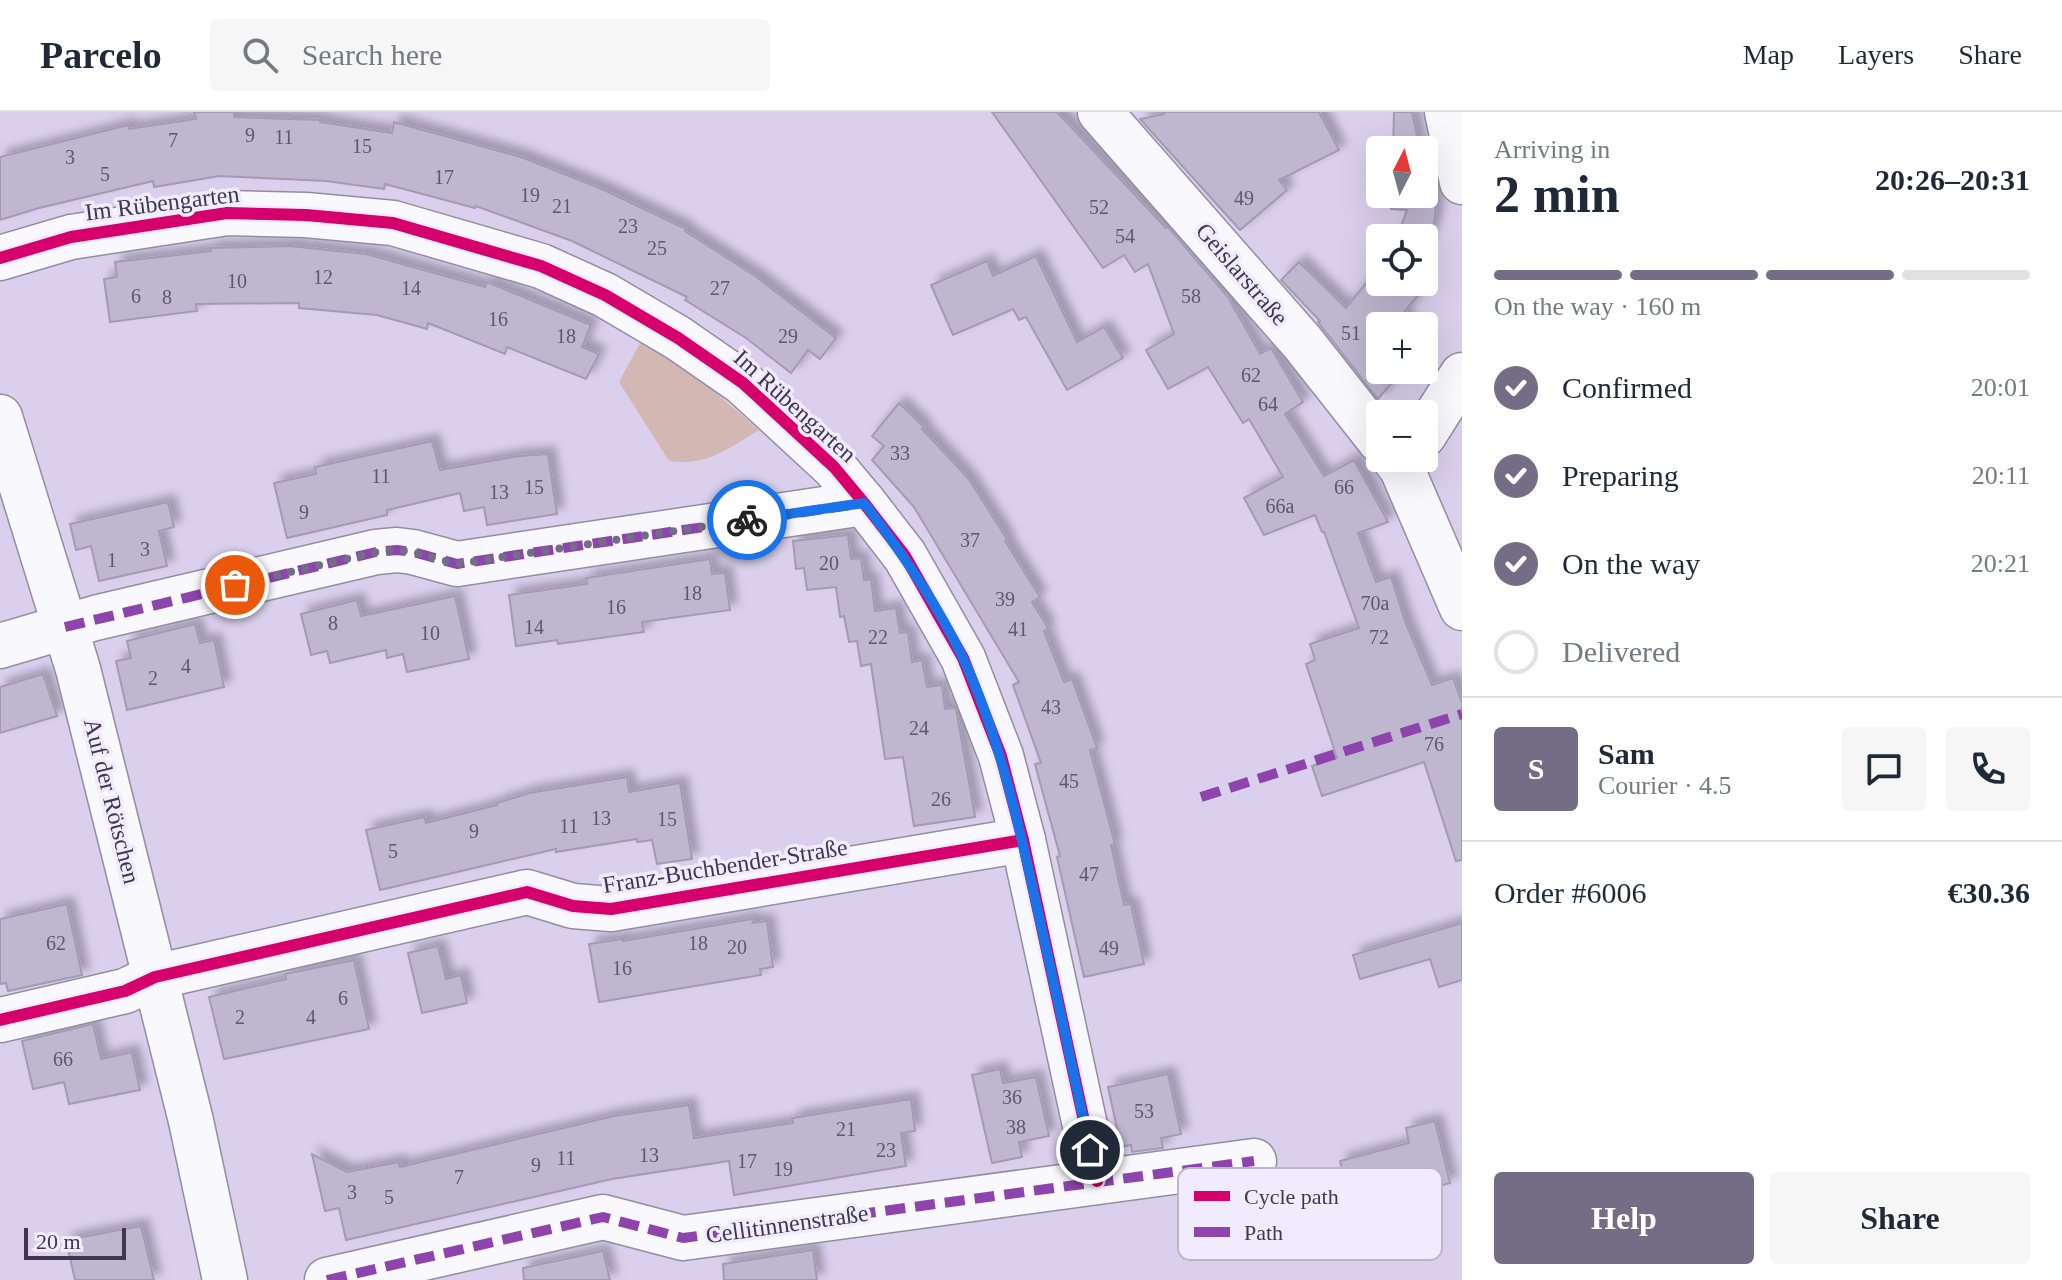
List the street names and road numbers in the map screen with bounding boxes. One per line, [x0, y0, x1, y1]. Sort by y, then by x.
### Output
street label: Im Rübengarten [83, 181, 241, 225]
street label: Geislarstraße [1191, 218, 1293, 330]
street label: Im Rübengarten [729, 344, 861, 468]
street label: Auf der Rötschen [79, 716, 145, 886]
street label: Franz-Buchbender-Straße [601, 834, 849, 898]
street label: Cellitinnenstraße [704, 1200, 870, 1248]

